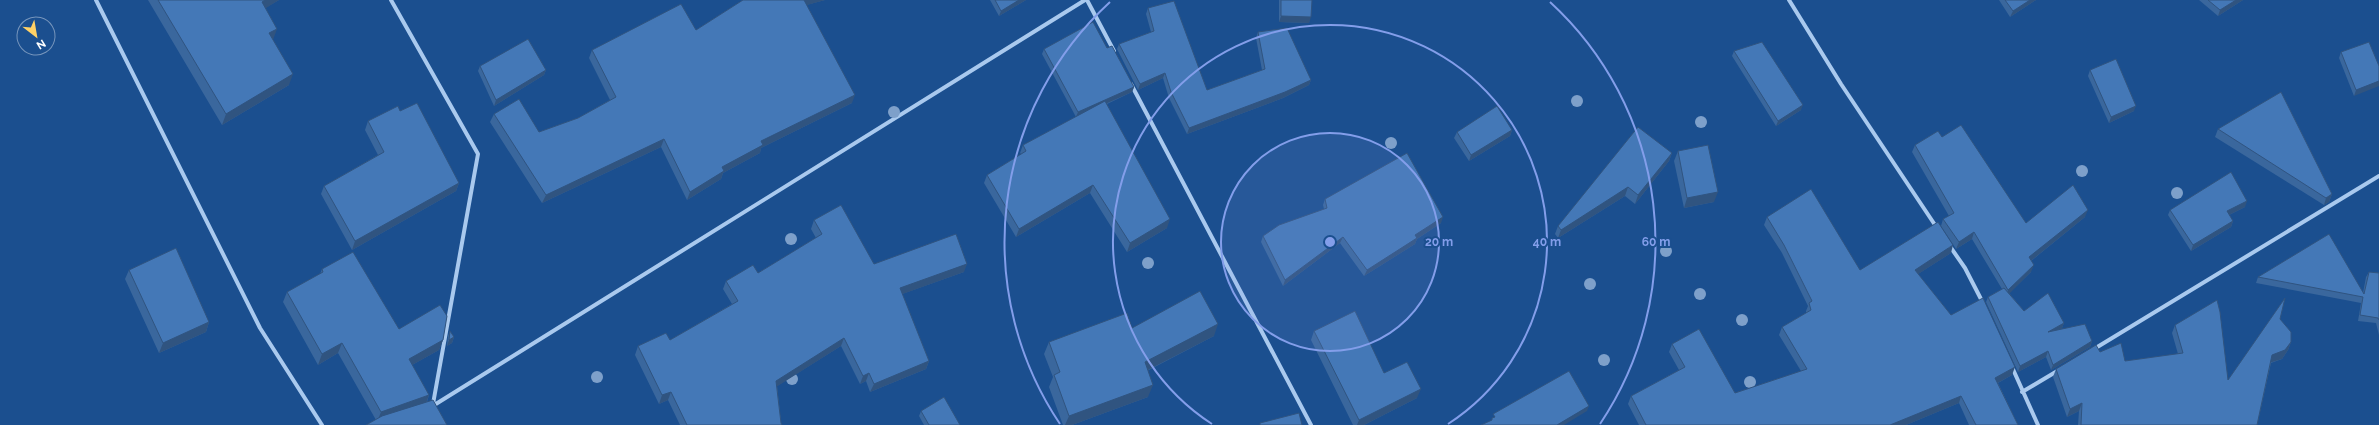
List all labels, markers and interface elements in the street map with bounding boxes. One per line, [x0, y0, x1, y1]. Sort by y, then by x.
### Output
north arrow [16, 16, 56, 56]
text: N [34, 36, 48, 52]
centre of rings [1323, 235, 1337, 249]
text: 20 m [1425, 235, 1453, 249]
text: 40 m [1533, 235, 1561, 249]
text: 60 m [1642, 235, 1670, 249]

